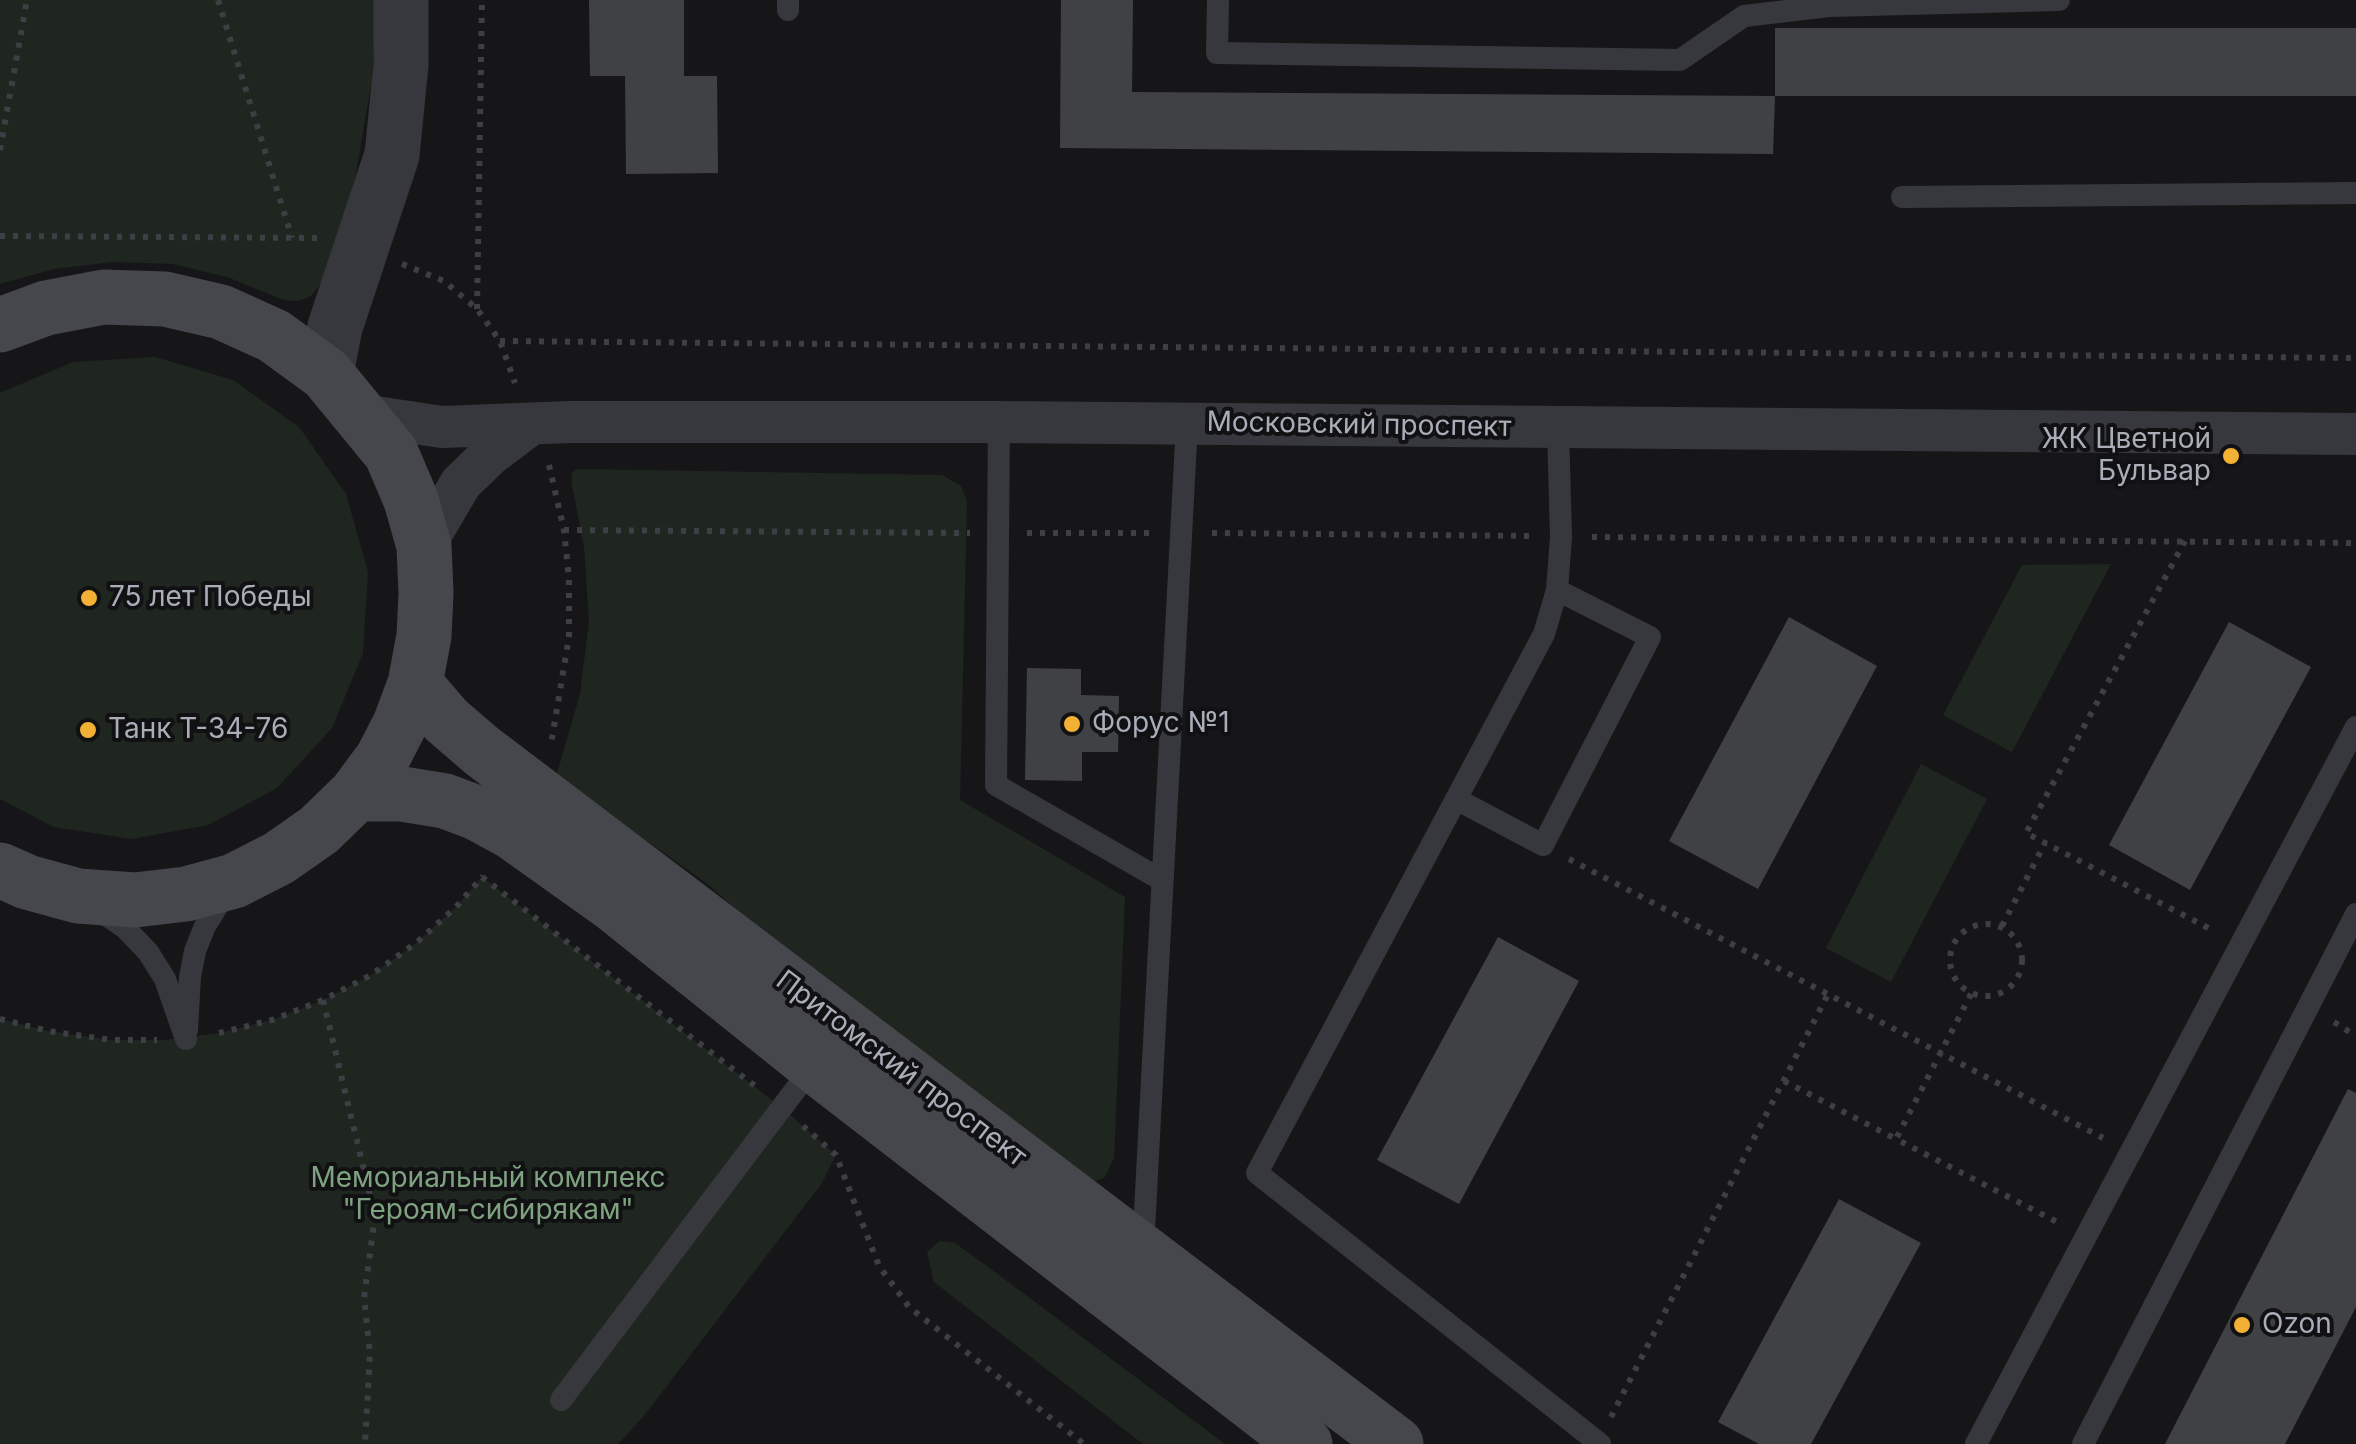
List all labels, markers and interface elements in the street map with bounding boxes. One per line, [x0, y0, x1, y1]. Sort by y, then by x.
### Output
street label: Московский проспект [1206, 406, 1512, 444]
place label: ЖК Цветной Бульвар [2042, 423, 2211, 489]
marker: ЖК Цветной Бульвар [2220, 445, 2242, 467]
place label: 75 лет Победы [109, 581, 312, 615]
marker: 75 лет Победы [78, 587, 100, 609]
place label: Форус №1 [1092, 707, 1230, 741]
place label: Танк Т-34-76 [108, 713, 288, 747]
marker: Форус №1 [1061, 713, 1083, 735]
marker: Танк Т-34-76 [77, 719, 99, 741]
street label: Притомский проспект [769, 964, 1033, 1174]
park label: Мемориальный комплекс "Героям-сибирякам" [310, 1162, 666, 1228]
place label: Ozon [2262, 1308, 2332, 1342]
marker: Ozon [2231, 1314, 2253, 1336]

